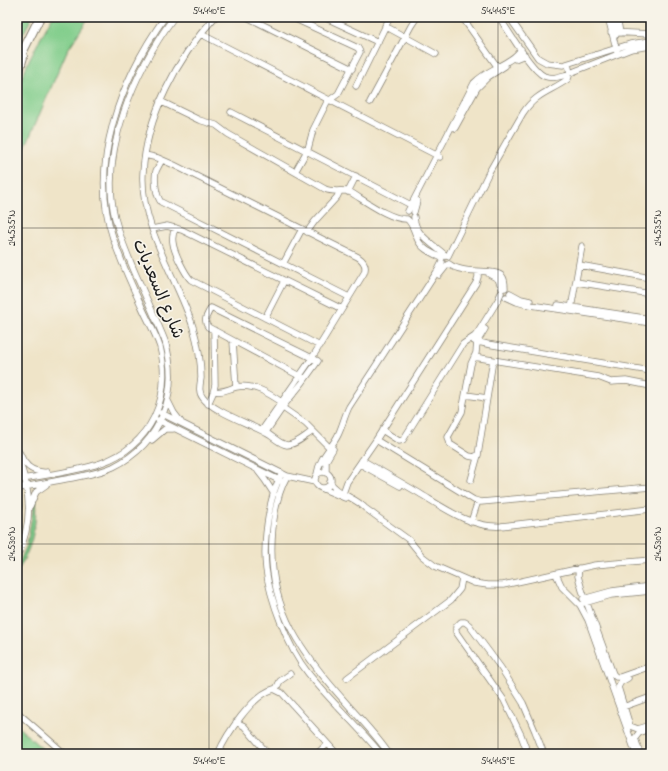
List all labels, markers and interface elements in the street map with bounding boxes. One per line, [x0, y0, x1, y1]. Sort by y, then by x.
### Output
text: 54.440°E [192, 4, 226, 19]
text: 54.445°E [481, 4, 515, 19]
text: 24.535°N [5, 210, 20, 246]
text: 24.535°N [651, 210, 666, 246]
street label: شارع السعديات [126, 235, 190, 343]
text: 24.530°N [5, 526, 20, 561]
text: 24.530°N [651, 526, 666, 561]
text: 54.440°E [192, 754, 226, 769]
text: 54.445°E [481, 754, 515, 769]

